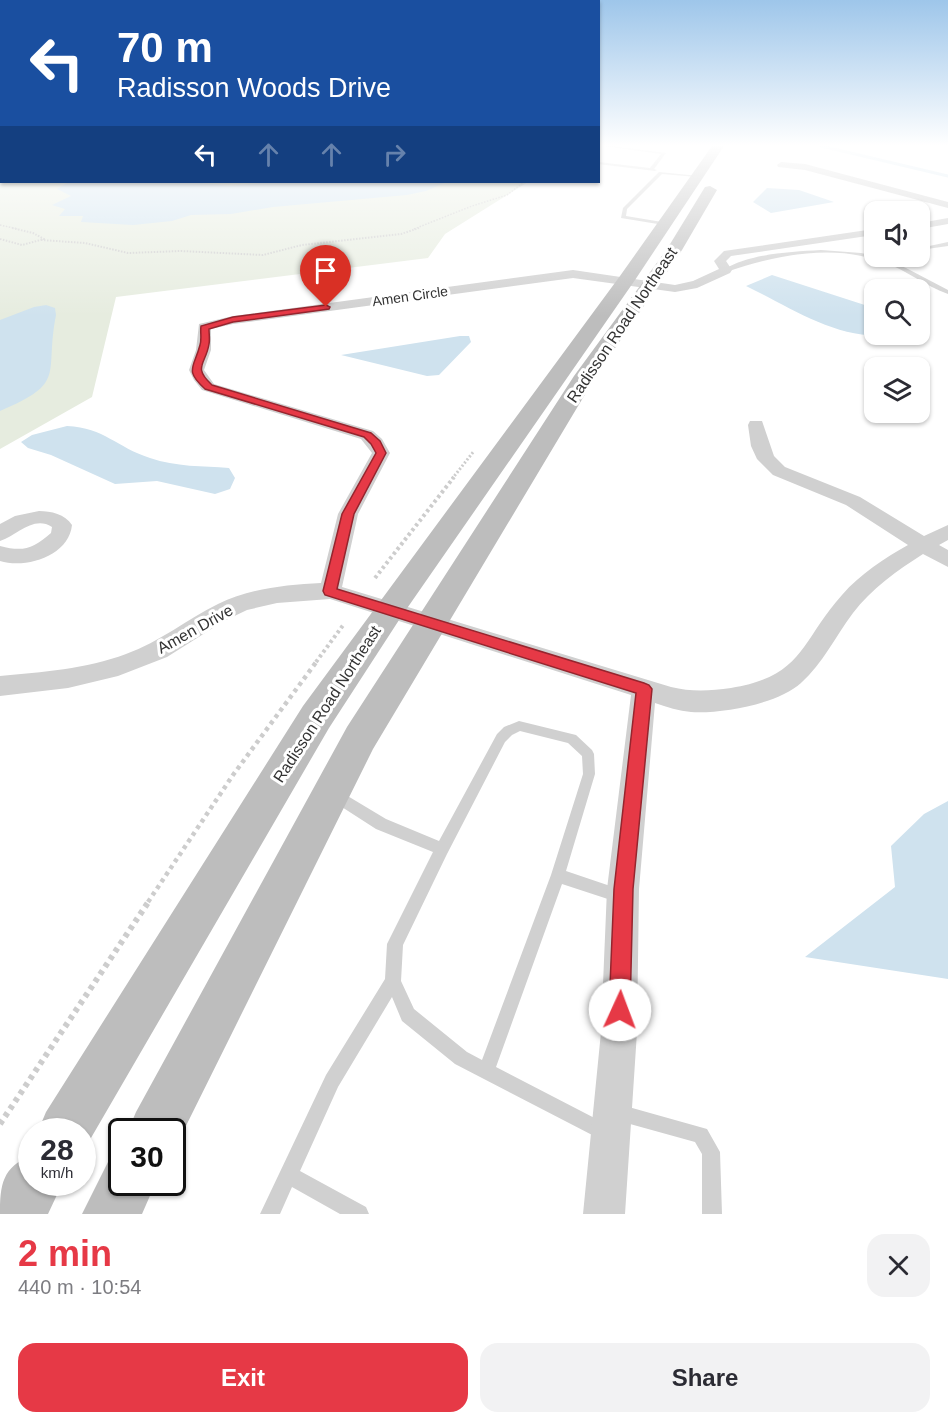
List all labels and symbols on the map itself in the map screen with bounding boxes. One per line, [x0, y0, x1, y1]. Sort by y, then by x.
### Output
street label: Radisson Road Northeast [564, 244, 681, 406]
pin [300, 245, 351, 307]
street label: Amen Circle [371, 283, 449, 309]
street label: Amen Drive [154, 601, 236, 657]
street label: Radisson Road Northeast [270, 622, 384, 785]
position arrow [588, 978, 652, 1042]
speed limit sign: 30 [108, 1118, 186, 1196]

